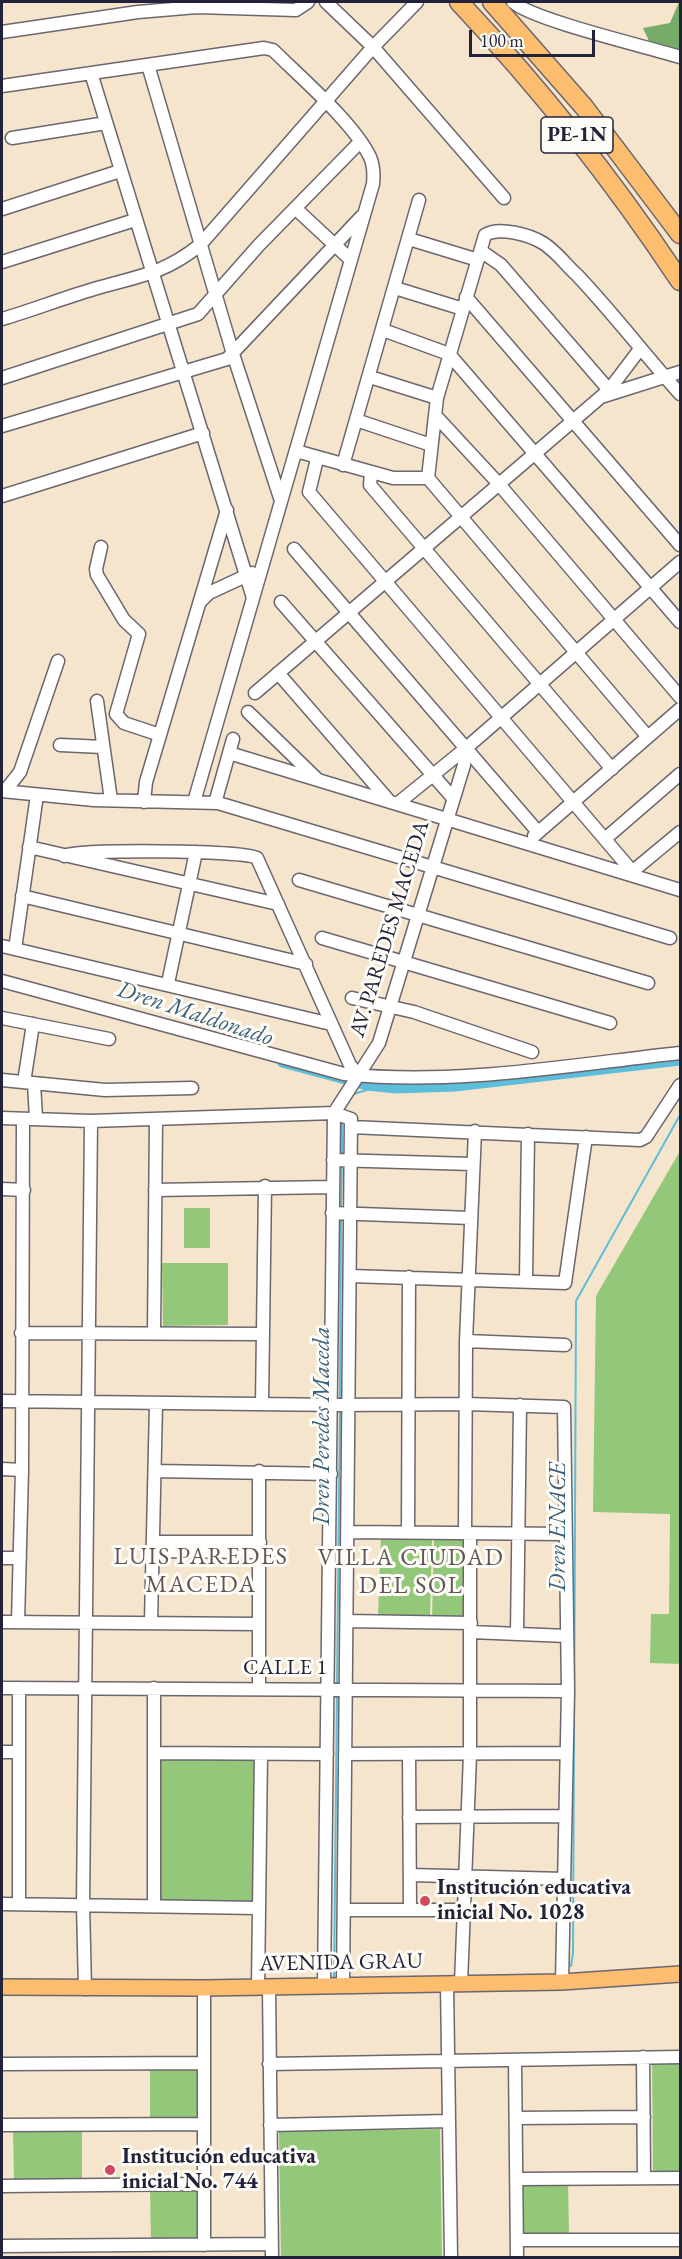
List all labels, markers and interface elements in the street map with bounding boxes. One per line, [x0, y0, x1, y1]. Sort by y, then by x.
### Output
scale bar [472, 18, 598, 56]
text: 100 m [480, 29, 524, 52]
road number: PE-1N [541, 117, 613, 153]
street label: AV. PAREDES MACEDA [345, 818, 435, 1040]
water label: Dren Maldonado [113, 975, 277, 1053]
water label: Dren Peredes Maceda [308, 1327, 336, 1525]
water label: Dren ENACE [544, 1462, 572, 1592]
district label: LUIS PAREDES MACEDA [114, 1543, 288, 1599]
district label: VILLA CIUDAD DEL SOL [318, 1544, 504, 1600]
street label: CALLE 1 [243, 1655, 327, 1681]
place label: Institución educativa inicial No. 1028 [437, 1875, 631, 1927]
marker: Institución educativa inicial No. 1028 [418, 1894, 432, 1908]
street label: AVENIDA GRAU [259, 1948, 423, 1978]
place label: Institución educativa inicial No. 744 [122, 2144, 316, 2196]
marker: Institución educativa inicial No. 744 [103, 2163, 117, 2177]

